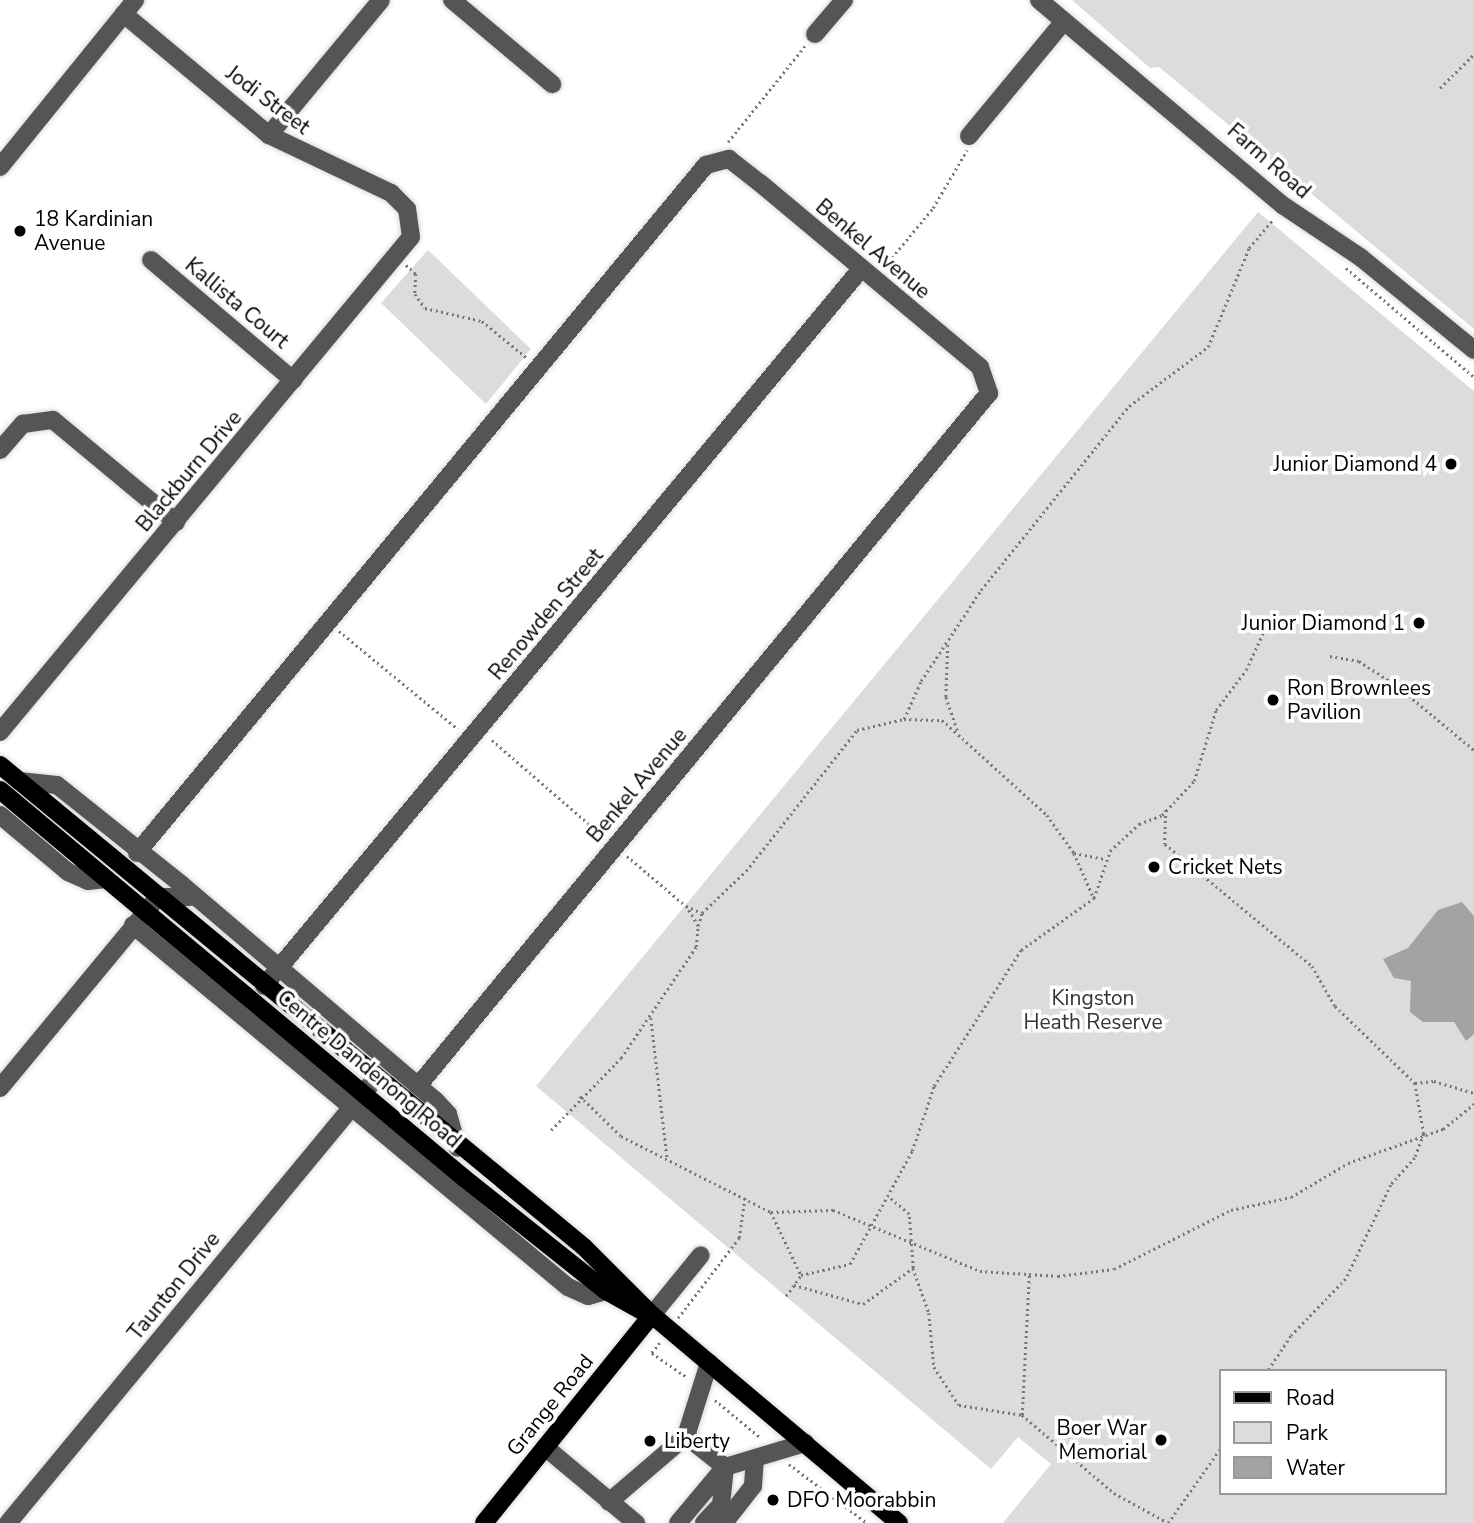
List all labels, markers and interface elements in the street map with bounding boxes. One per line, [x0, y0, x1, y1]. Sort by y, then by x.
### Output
street label: Jodi Street [221, 60, 315, 140]
street label: Farm Road [1222, 118, 1316, 204]
street label: Benkel Avenue [811, 194, 935, 304]
place label: 18 Kardinian Avenue [34, 206, 153, 256]
marker: 18 Kardinian Avenue [12, 223, 28, 239]
street label: Kallista Court [180, 252, 294, 354]
street label: Blackburn Drive [131, 405, 247, 537]
place label: Junior Diamond 4 [1274, 451, 1437, 477]
marker: Junior Diamond 4 [1443, 456, 1459, 472]
street label: Renowden Street [484, 543, 608, 685]
place label: Junior Diamond 1 [1242, 610, 1405, 636]
marker: Junior Diamond 1 [1411, 615, 1427, 631]
place label: Ron Brownlees Pavilion [1287, 675, 1431, 725]
marker: Ron Brownlees Pavilion [1265, 692, 1281, 708]
street label: Benkel Avenue [582, 723, 692, 847]
place label: Cricket Nets [1168, 854, 1283, 880]
marker: Cricket Nets [1146, 859, 1162, 875]
street label: Centre Dandenong Road [272, 985, 466, 1153]
park label: Kingston Heath Reserve [1023, 985, 1163, 1035]
street label: Taunton Drive [123, 1227, 225, 1345]
street label: Grange Road [501, 1349, 599, 1461]
legend [1218, 1369, 1446, 1495]
text: Road [1286, 1384, 1335, 1412]
place label: Boer War Memorial [1056, 1415, 1147, 1465]
text: Park [1286, 1419, 1328, 1447]
place label: Liberty [664, 1428, 730, 1454]
marker: Boer War Memorial [1153, 1432, 1169, 1448]
marker: Liberty [642, 1433, 658, 1449]
text: Water [1286, 1454, 1345, 1482]
place label: DFO Moorabbin [787, 1487, 936, 1513]
marker: DFO Moorabbin [765, 1492, 781, 1508]

